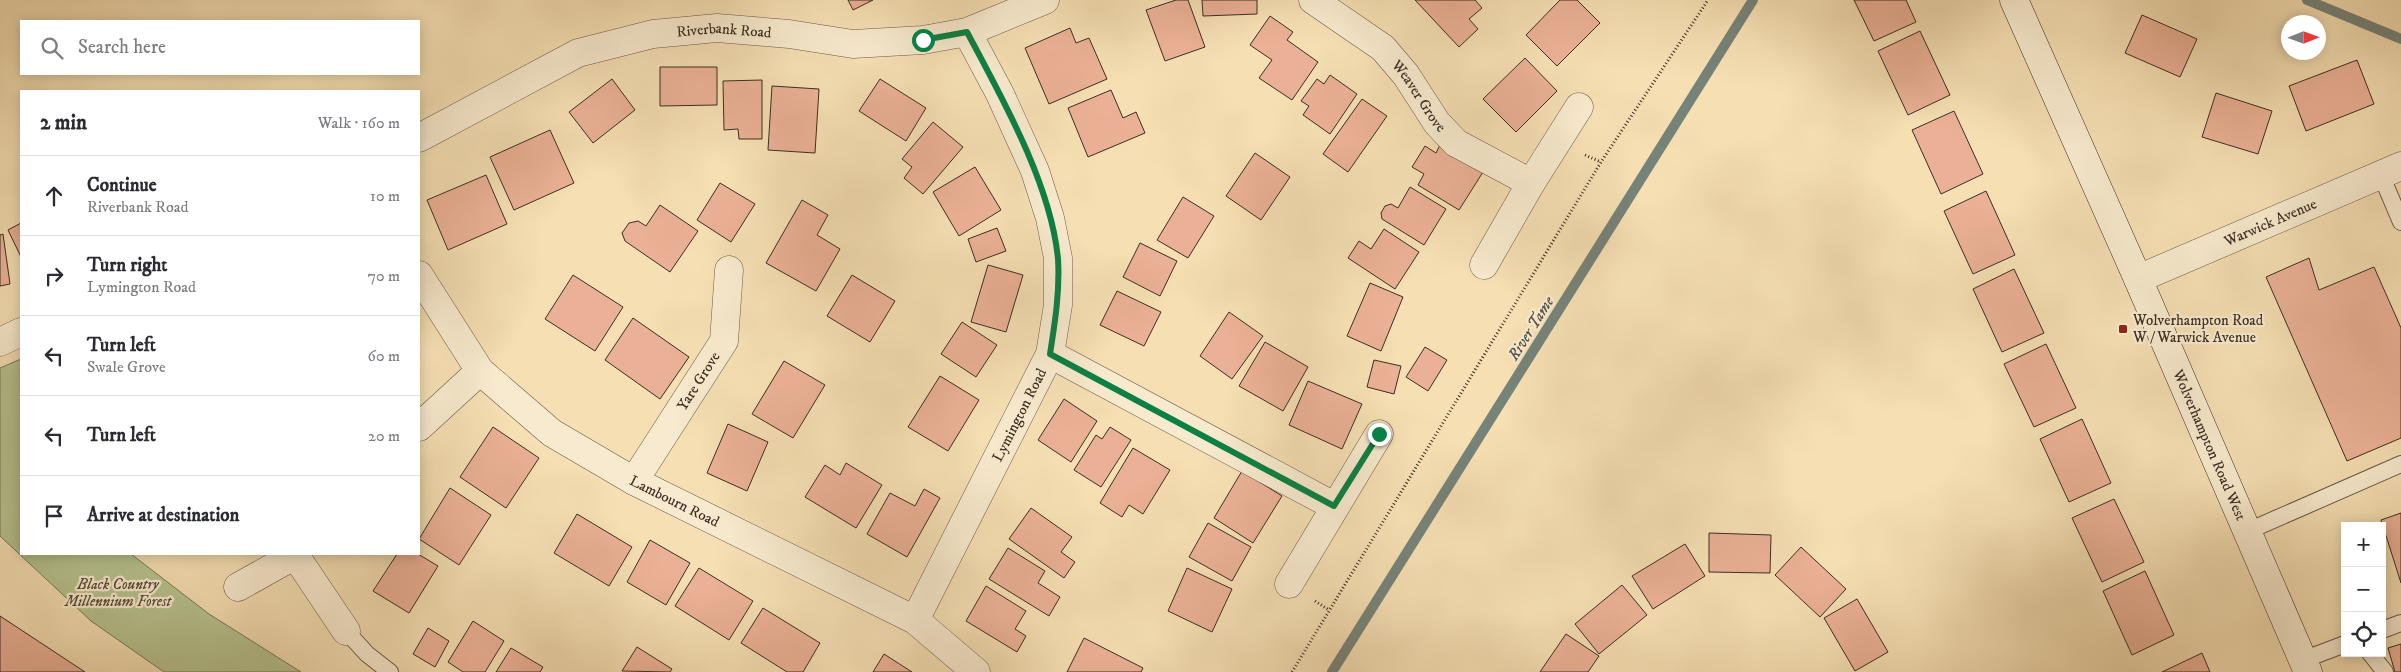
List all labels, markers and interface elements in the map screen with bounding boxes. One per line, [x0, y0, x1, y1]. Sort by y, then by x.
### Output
north arrow [2281, 15, 2326, 60]
street label: Riverbank Road [676, 19, 773, 43]
search box [20, 20, 420, 75]
route start [912, 29, 935, 52]
icon: search [38, 34, 66, 62]
text: Search here [78, 36, 166, 59]
street label: Weaver Grove [1387, 55, 1450, 137]
text: 2 min [40, 110, 87, 136]
text: Walk · 160 m [318, 113, 400, 133]
text: Continue [87, 174, 157, 197]
icon: ahead [40, 182, 68, 210]
text: 10 m [370, 186, 400, 206]
street label: Warwick Avenue [2220, 194, 2320, 251]
text: Riverbank Road [87, 197, 188, 217]
text: Turn right [87, 254, 167, 277]
icon: right [40, 262, 68, 290]
text: 70 m [368, 266, 400, 286]
text: Lymington Road [87, 277, 196, 297]
water label: River Tame [1503, 292, 1559, 365]
place label: Wolverhampton Road W / Warwick Avenue [2132, 311, 2264, 347]
marker: Wolverhampton Road W / Warwick Avenue [2117, 323, 2129, 335]
text: Turn left [87, 334, 156, 357]
icon: left [40, 342, 68, 370]
text: 60 m [368, 346, 400, 366]
street label: Yare Grove [673, 348, 725, 414]
text: Swale Grove [87, 357, 166, 377]
street label: Lymington Road [988, 365, 1051, 465]
street label: Wolverhampton Road West [2168, 366, 2250, 524]
icon: left [40, 422, 68, 450]
route end [1368, 423, 1391, 446]
text: Turn left [87, 424, 156, 447]
text: 20 m [368, 426, 400, 446]
street label: Lambourn Road [626, 471, 723, 532]
icon: arrive [40, 502, 68, 530]
text: Arrive at destination [87, 504, 239, 527]
map controls [2341, 522, 2386, 657]
button: + [2341, 522, 2386, 567]
button: − [2341, 567, 2386, 612]
park label: Black Country Millennium Forest [64, 575, 172, 611]
button: locate [2341, 612, 2386, 657]

